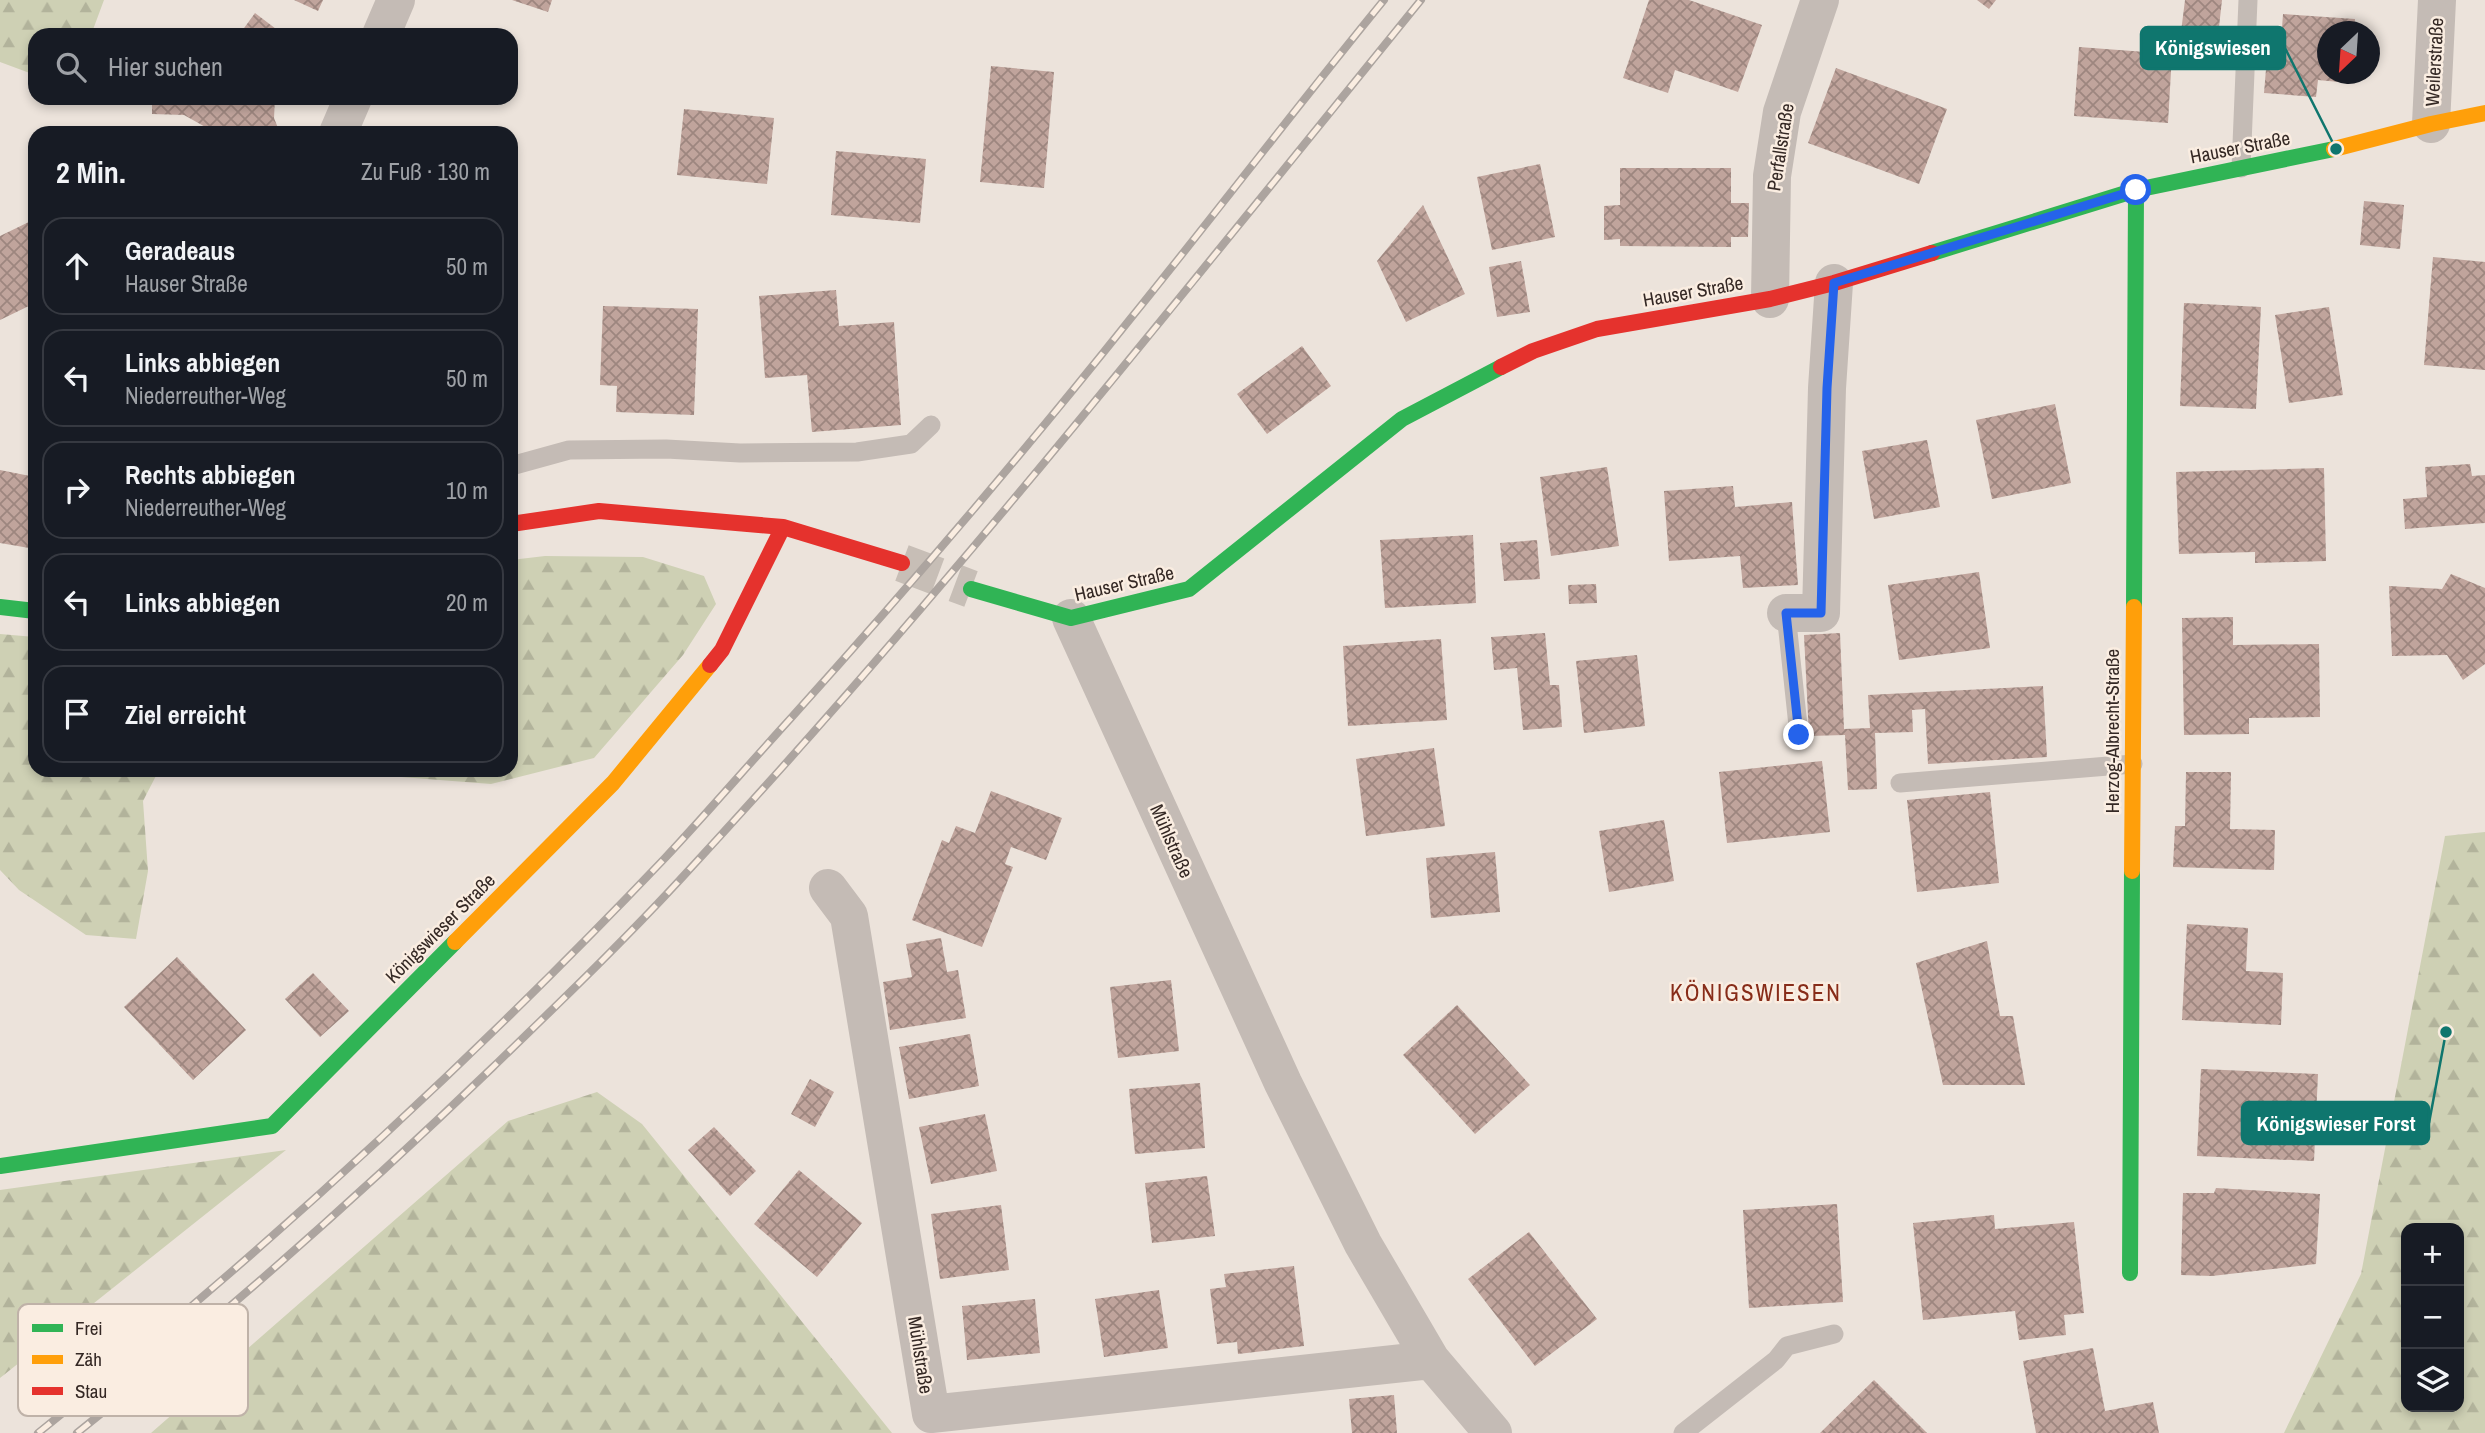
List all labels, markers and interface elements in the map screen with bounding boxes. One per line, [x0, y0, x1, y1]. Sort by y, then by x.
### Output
street label: Weilerstraße [2419, 17, 2449, 107]
north arrow [2317, 21, 2380, 84]
callout: Königswiesen [2141, 27, 2285, 69]
search box [28, 28, 518, 105]
text: Königswiesen [2155, 33, 2271, 62]
icon: search [52, 48, 90, 86]
text: Hier suchen [108, 49, 223, 84]
street label: Perfallstraße [1760, 101, 1800, 193]
street label: Hauser Straße [2188, 125, 2292, 169]
text: 2 Min. [56, 152, 126, 192]
text: Zu Fuß · 130 m [361, 156, 490, 187]
route start [2120, 174, 2151, 205]
text: Geradeaus [125, 233, 235, 268]
icon: ahead [58, 247, 96, 285]
text: 50 m [446, 251, 488, 282]
text: Hauser Straße [125, 268, 248, 299]
street label: Hauser Straße [1641, 269, 1745, 313]
text: Links abbiegen [125, 345, 280, 380]
icon: left [58, 359, 96, 397]
text: 50 m [446, 363, 488, 394]
text: Niederreuther-Weg [125, 380, 286, 411]
text: Rechts abbiegen [125, 457, 296, 492]
icon: right [58, 471, 96, 509]
text: 10 m [446, 475, 488, 506]
text: Niederreuther-Weg [125, 492, 286, 523]
street label: Hauser Straße [1072, 559, 1176, 607]
icon: left [58, 583, 96, 621]
text: Links abbiegen [125, 585, 280, 620]
text: 20 m [446, 587, 488, 618]
street label: Herzog-Albrecht-Straße [2099, 649, 2125, 813]
icon: arrive [58, 695, 96, 733]
text: Ziel erreicht [125, 697, 246, 732]
route end [1783, 719, 1814, 750]
street label: Mühlstraße [1144, 800, 1200, 882]
street label: Königswieser Straße [379, 867, 501, 989]
district label: KÖNIGSWIESEN [1670, 977, 1842, 1008]
callout: Königswieser Forst [2242, 1102, 2429, 1144]
text: Königswieser Forst [2257, 1109, 2416, 1138]
map controls [2401, 1223, 2464, 1412]
button: + [2401, 1223, 2464, 1286]
button: − [2401, 1286, 2464, 1349]
legend [18, 1304, 248, 1416]
street label: Mühlstraße [902, 1314, 940, 1396]
text: Frei [75, 1315, 103, 1341]
text: Zäh [75, 1346, 102, 1372]
button: layers [2401, 1349, 2464, 1412]
text: Stau [75, 1378, 107, 1404]

